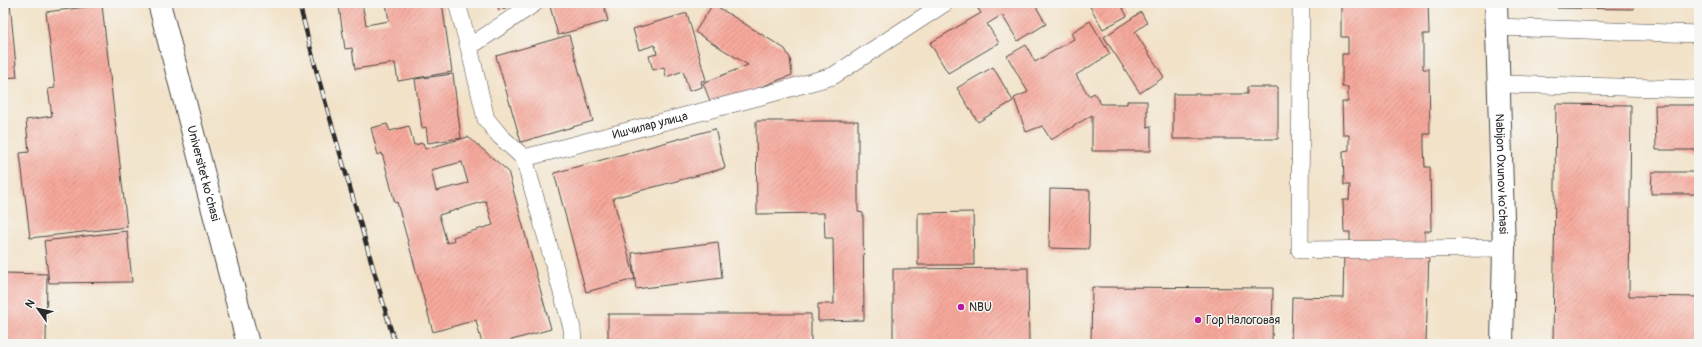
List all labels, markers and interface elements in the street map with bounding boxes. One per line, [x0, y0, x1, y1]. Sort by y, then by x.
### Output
street label: Ишчилар улица [611, 108, 690, 142]
street label: Nabijon Oxunov ko'chasi [1492, 113, 1511, 234]
street label: Universitet kо‘chasi [184, 124, 223, 223]
north arrow [18, 289, 58, 329]
text: N [23, 297, 38, 310]
place label: NBU [969, 300, 992, 315]
marker: NBU [956, 302, 966, 312]
place label: Гор Налоговая [1206, 313, 1280, 328]
marker: Гор Налоговая [1193, 315, 1203, 325]

